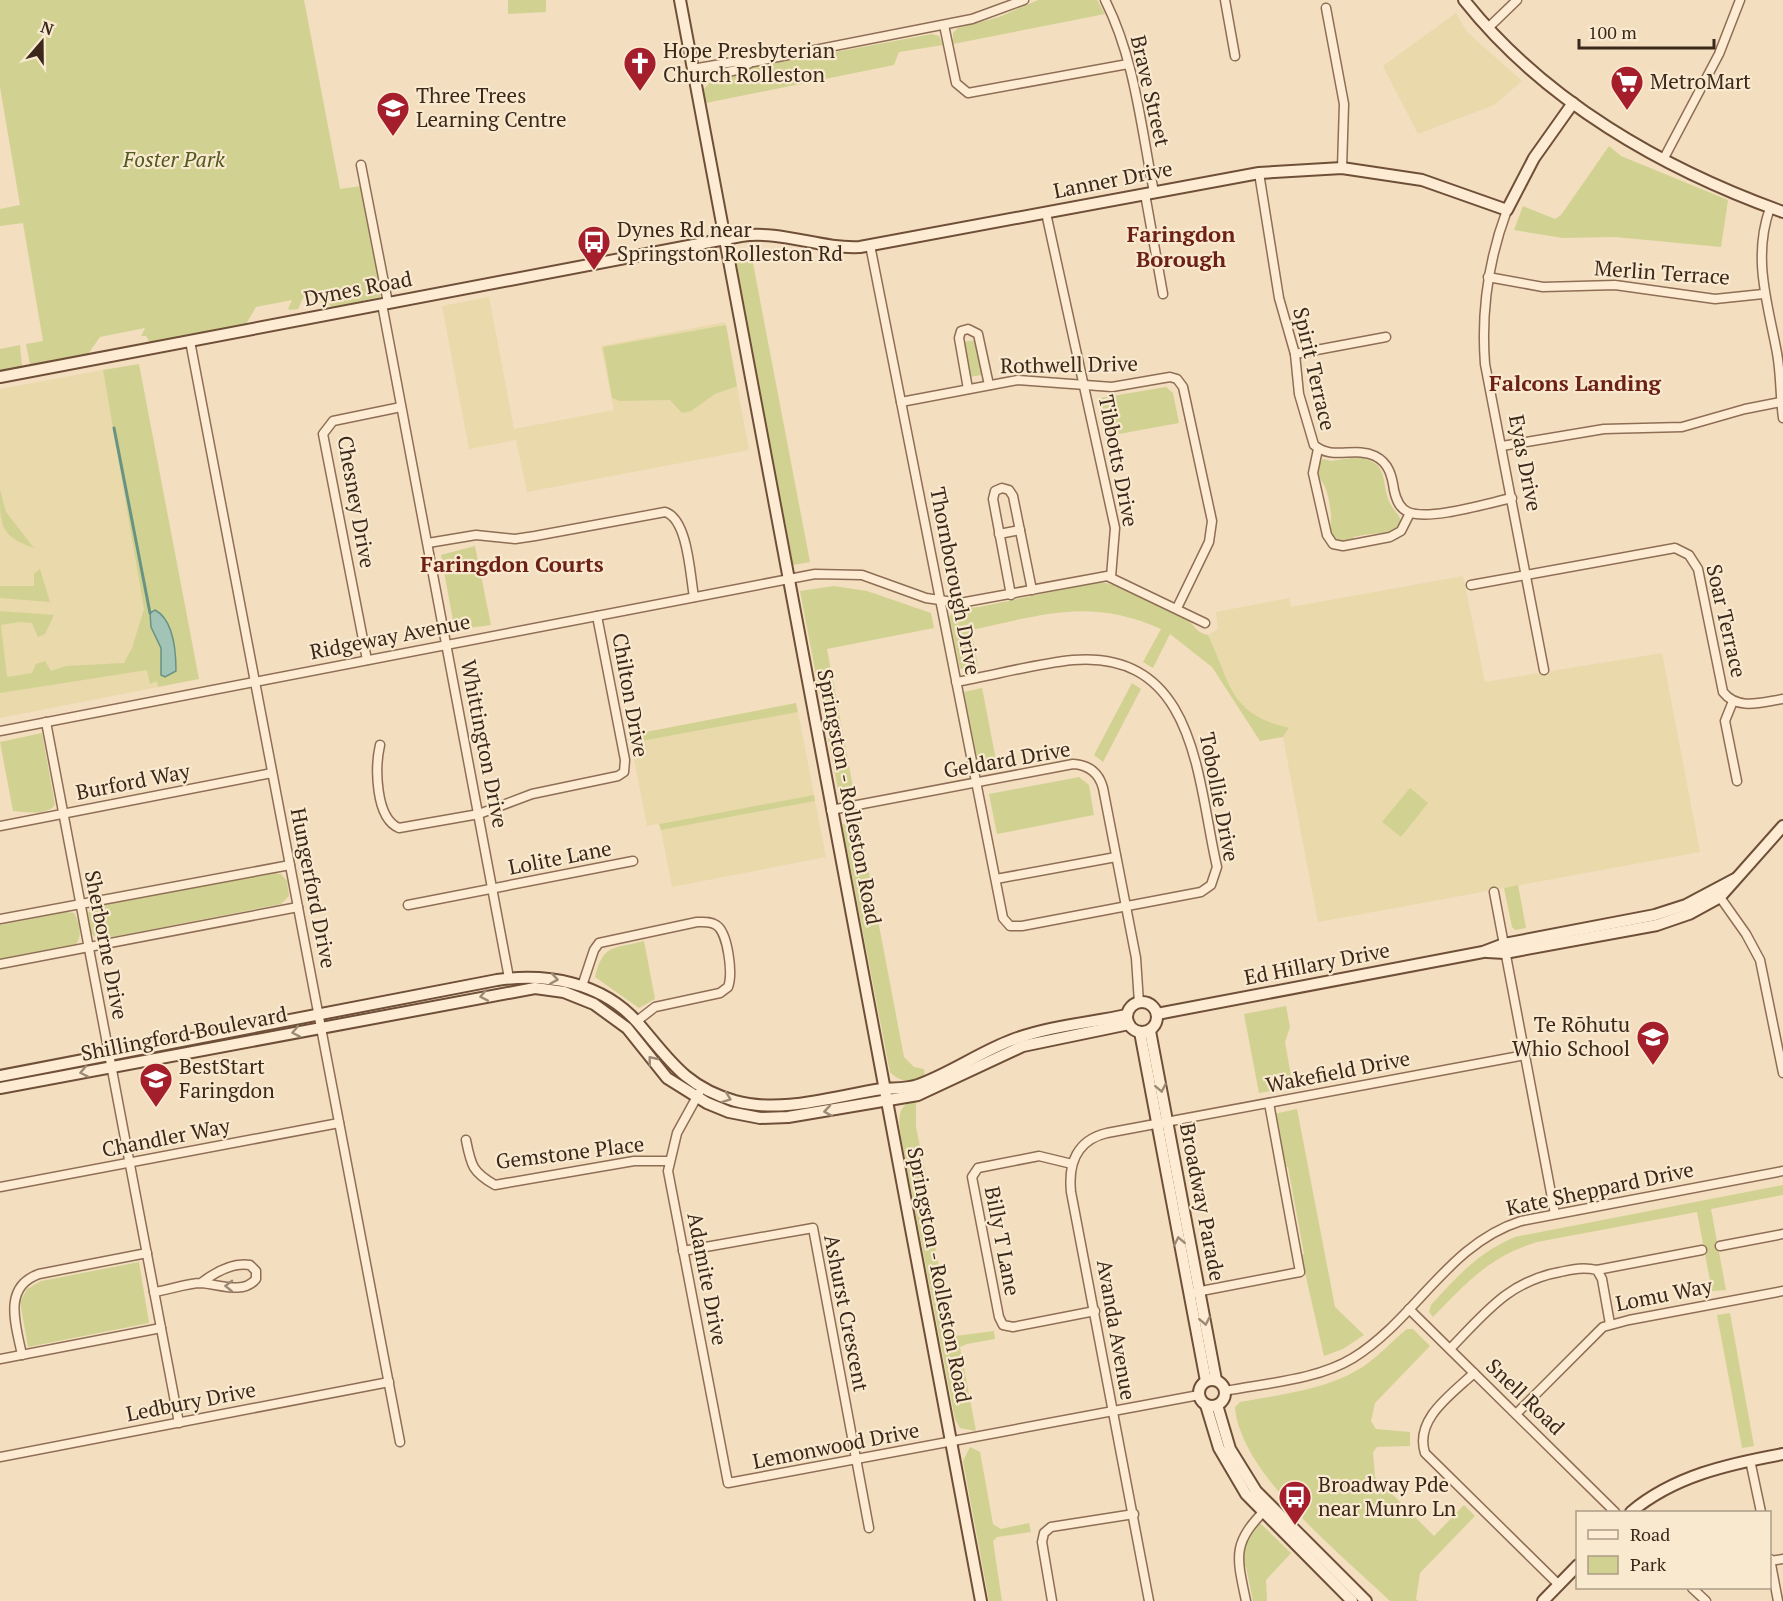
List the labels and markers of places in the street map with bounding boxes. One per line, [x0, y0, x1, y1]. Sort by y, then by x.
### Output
place label: Hope Presbyterian Church Rolleston [663, 36, 836, 88]
church icon: Hope Presbyterian Church Rolleston [622, 45, 658, 92]
supermarket icon: MetroMart [1609, 64, 1645, 111]
place label: MetroMart [1650, 67, 1751, 95]
place label: Three Trees Learning Centre [416, 81, 567, 133]
school or university icon: Three Trees Learning Centre [375, 90, 411, 137]
place label: Dynes Rd near Springston Rolleston Rd [617, 215, 843, 267]
bus stop icon: Dynes Rd near Springston Rolleston Rd [576, 224, 612, 271]
place label: Te Rōhutu Whio School [1512, 1010, 1630, 1062]
school or university icon: Te Rōhutu Whio School [1635, 1019, 1671, 1066]
place label: BestStart Faringdon [179, 1052, 275, 1104]
school or university icon: BestStart Faringdon [138, 1061, 174, 1108]
place label: Broadway Pde near Munro Ln [1318, 1470, 1457, 1522]
bus stop icon: Broadway Pde near Munro Ln [1277, 1479, 1313, 1526]

